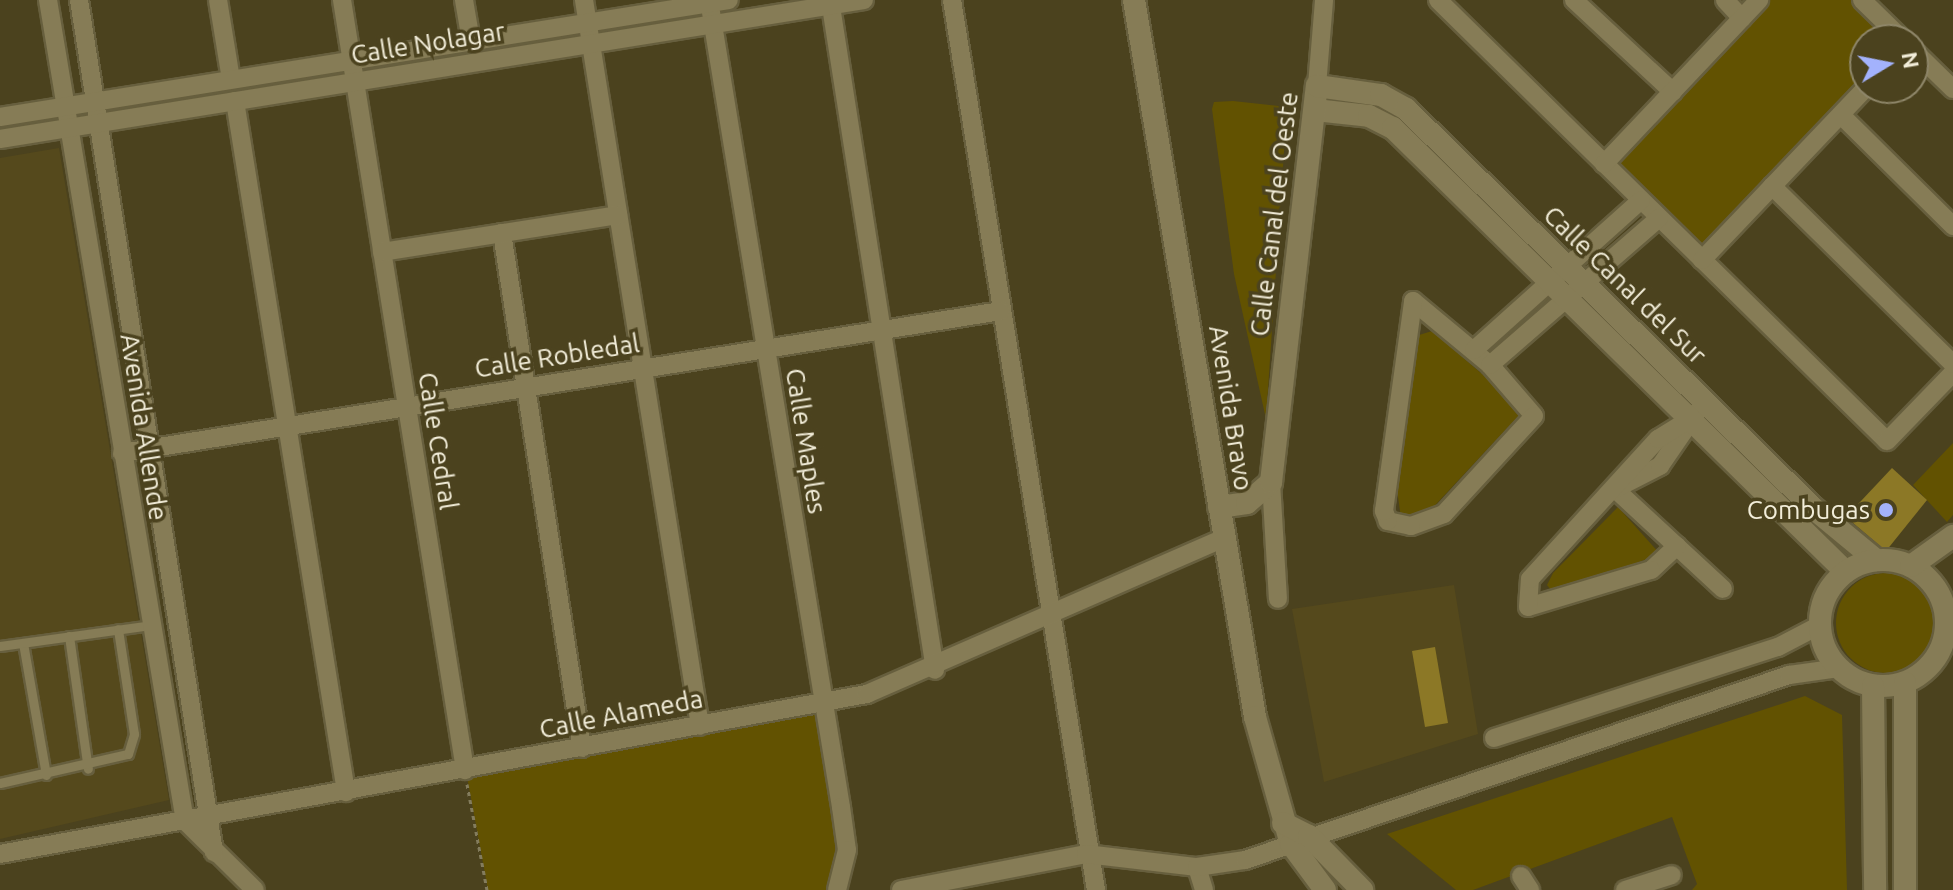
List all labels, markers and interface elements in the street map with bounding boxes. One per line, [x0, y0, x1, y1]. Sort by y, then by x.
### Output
street label: Calle Nolagar [349, 15, 507, 71]
north arrow [1849, 24, 1929, 104]
text: N [1897, 50, 1925, 70]
street label: Calle Canal del Oeste [1244, 90, 1304, 338]
street label: Calle Canal del Sur [1537, 199, 1713, 371]
street label: Avenida Bravo [1203, 323, 1259, 493]
street label: Calle Robledal [472, 328, 642, 384]
street label: Avenida Allende [114, 331, 174, 523]
street label: Calle Maples [779, 366, 833, 516]
street label: Calle Cedral [412, 370, 464, 512]
place label: Combugas [1747, 494, 1870, 526]
marker: Combugas [1877, 501, 1895, 519]
street label: Calle Alameda [537, 683, 705, 745]

